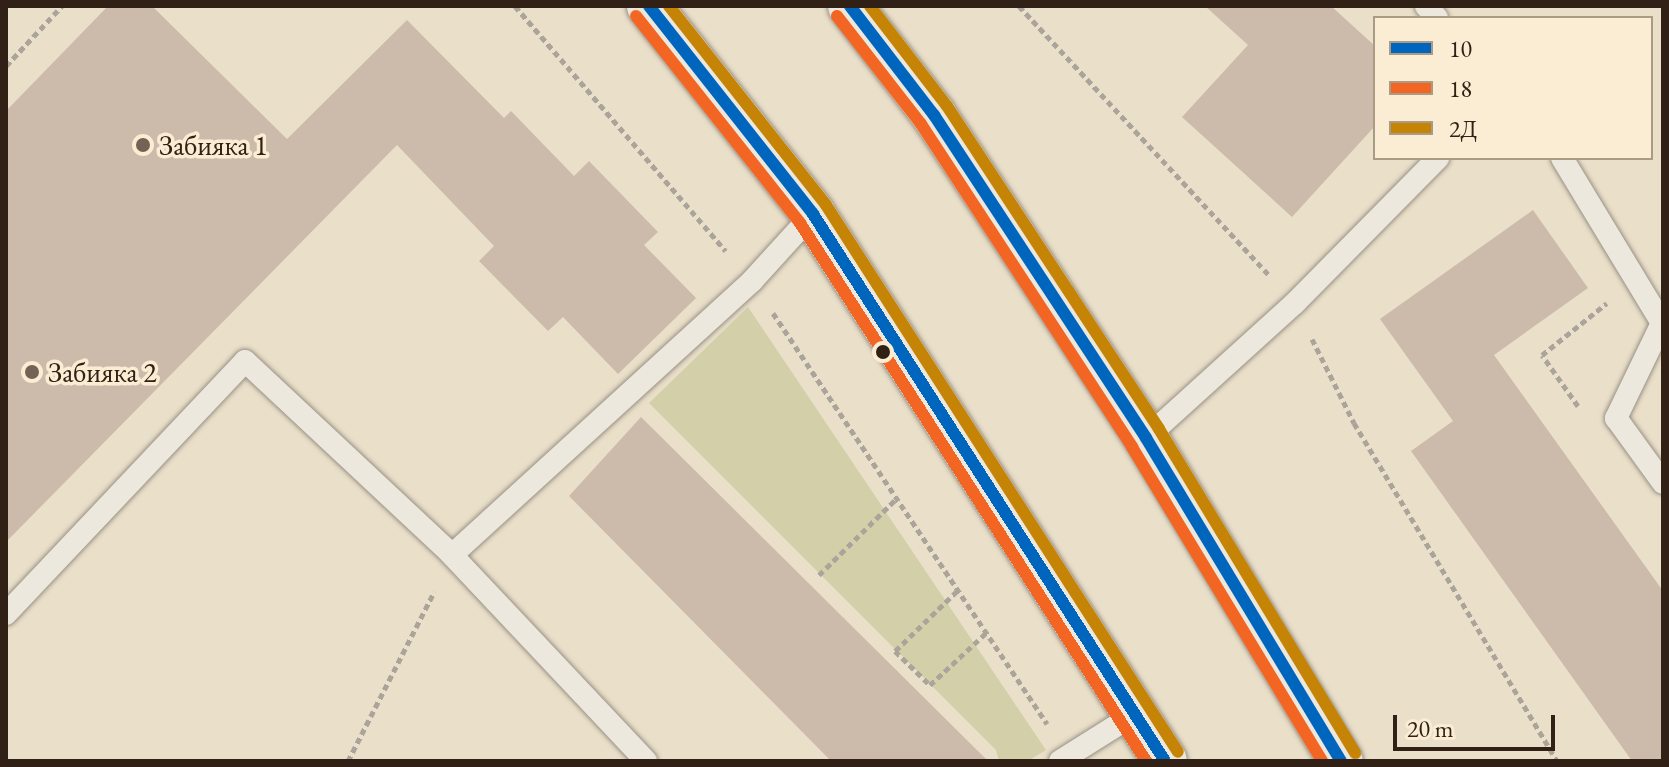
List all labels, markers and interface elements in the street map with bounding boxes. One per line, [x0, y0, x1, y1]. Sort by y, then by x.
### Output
legend [1373, 16, 1653, 160]
text: 10 [1449, 33, 1472, 64]
text: 18 [1449, 73, 1472, 104]
text: 2Д [1449, 113, 1477, 144]
place label: Забияка 1 [159, 128, 268, 162]
marker: Забияка 1 [134, 136, 152, 154]
unlabelled marker [875, 344, 891, 360]
place label: Забияка 2 [48, 355, 157, 389]
marker: Забияка 2 [23, 363, 41, 381]
scale bar [1397, 699, 1559, 749]
text: 20 m [1407, 713, 1454, 744]

